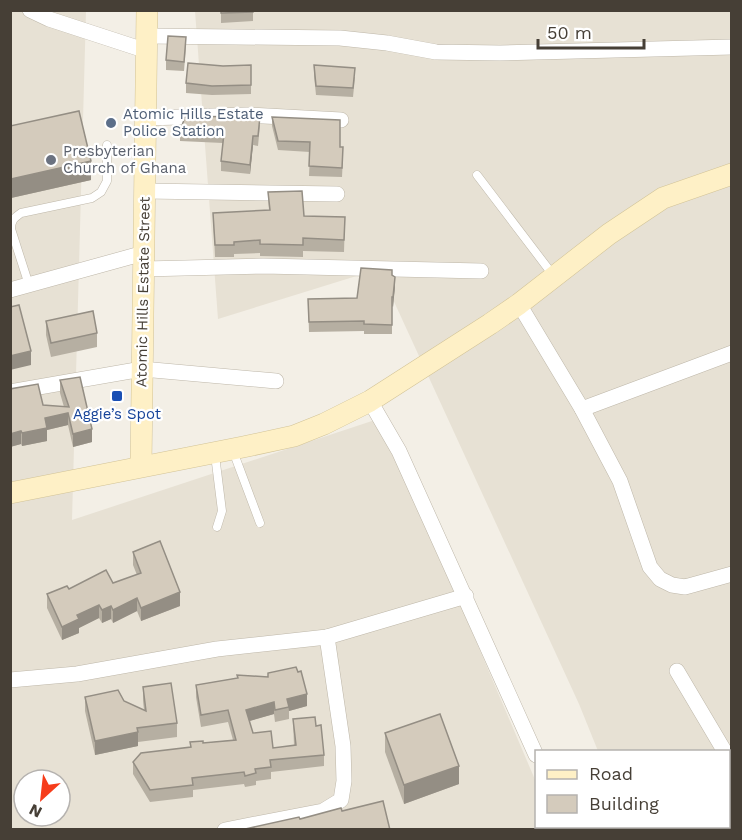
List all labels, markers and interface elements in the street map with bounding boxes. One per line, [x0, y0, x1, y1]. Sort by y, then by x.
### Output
scale bar [538, 12, 644, 50]
text: 50 m [547, 22, 592, 43]
place label: Atomic Hills Estate Police Station [123, 105, 264, 140]
marker: Atomic Hills Estate Police Station [104, 116, 118, 130]
place label: Presbyterian Church of Ghana [63, 142, 187, 177]
marker: Presbyterian Church of Ghana [44, 153, 58, 167]
street label: Atomic Hills Estate Street [132, 196, 154, 388]
marker: Aggie’s Spot [110, 389, 124, 403]
place label: Aggie’s Spot [73, 405, 162, 423]
legend [535, 750, 730, 828]
text: Road [589, 763, 633, 784]
north arrow [12, 768, 72, 828]
text: Building [589, 793, 659, 814]
text: N [26, 800, 45, 822]

